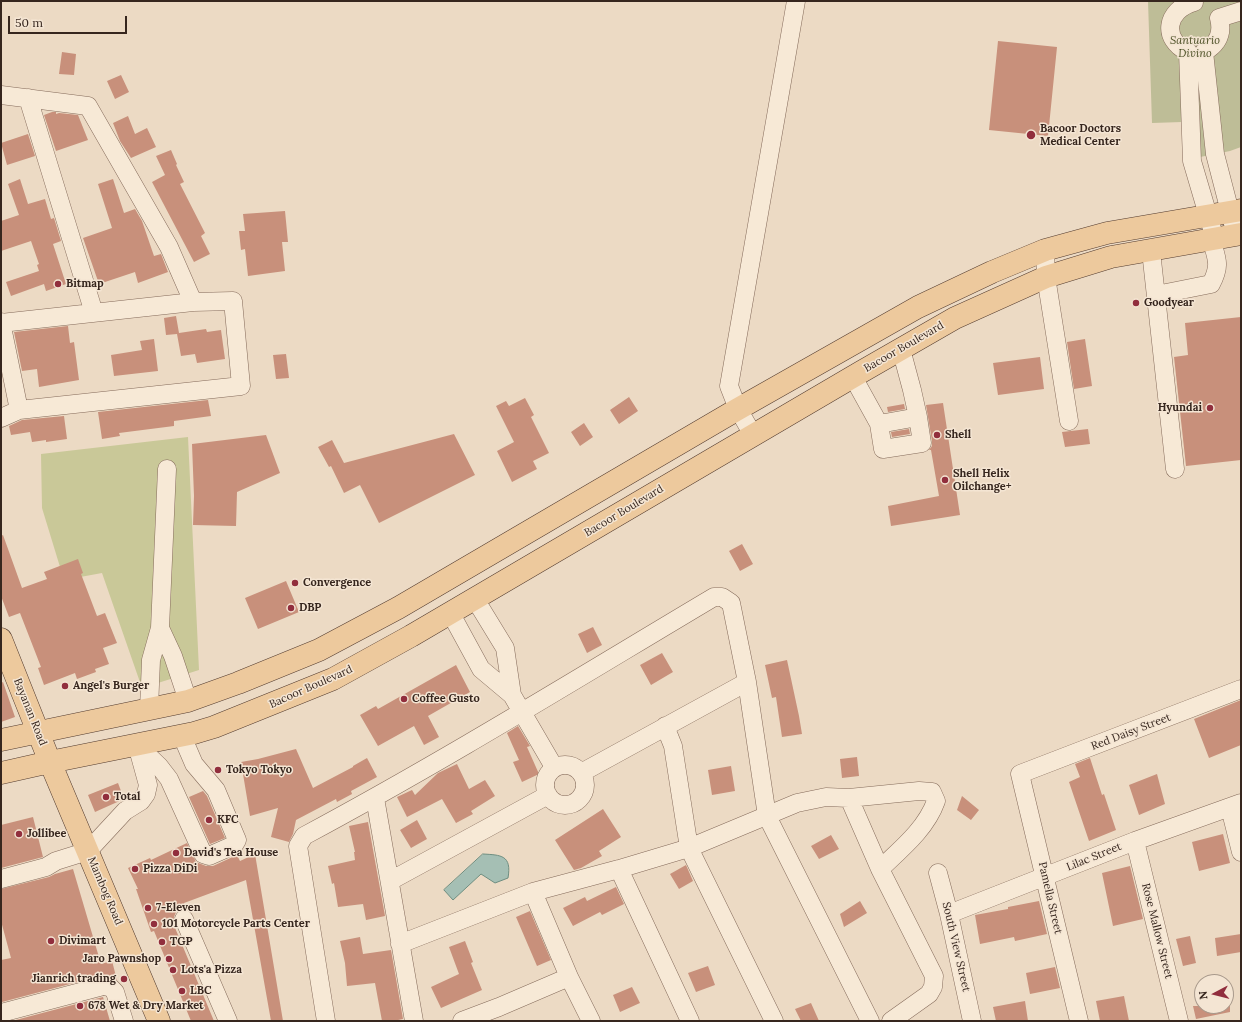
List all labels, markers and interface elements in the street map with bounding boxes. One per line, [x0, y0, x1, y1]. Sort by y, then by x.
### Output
scale bar [10, 8, 129, 34]
text: 50 m [15, 15, 43, 30]
park label: Santuario Divino [1170, 34, 1220, 60]
place label: Bacoor Doctors Medical Center [1040, 122, 1121, 148]
marker: Bacoor Doctors Medical Center [1025, 129, 1037, 141]
place label: Bitmap [66, 277, 104, 291]
marker: Bitmap [53, 279, 63, 289]
place label: Goodyear [1144, 296, 1194, 310]
marker: Goodyear [1131, 298, 1141, 308]
street label: Bacoor Boulevard [862, 319, 946, 375]
place label: Hyundai [1158, 401, 1202, 415]
marker: Hyundai [1205, 403, 1215, 413]
place label: Shell [945, 428, 971, 442]
marker: Shell [932, 430, 942, 440]
place label: Shell Helix Oilchange+ [953, 467, 1012, 493]
marker: Shell Helix Oilchange+ [940, 475, 950, 485]
street label: Bacoor Boulevard [582, 482, 666, 540]
place label: Convergence [303, 576, 371, 590]
marker: Convergence [290, 578, 300, 588]
place label: DBP [299, 601, 321, 615]
marker: DBP [286, 603, 296, 613]
street label: Bacoor Boulevard [267, 663, 355, 711]
street label: Bayanan Road [11, 676, 49, 748]
place label: Angel's Burger [73, 679, 149, 693]
marker: Angel's Burger [60, 681, 70, 691]
place label: Coffee Gusto [412, 692, 480, 706]
marker: Coffee Gusto [399, 694, 409, 704]
street label: Red Daisy Street [1089, 711, 1173, 753]
place label: Tokyo Tokyo [226, 763, 292, 777]
marker: Tokyo Tokyo [213, 765, 223, 775]
place label: Total [114, 790, 141, 804]
marker: Total [101, 792, 111, 802]
place label: KFC [217, 813, 239, 827]
marker: KFC [204, 815, 214, 825]
place label: Jollibee [27, 827, 66, 841]
marker: Jollibee [14, 829, 24, 839]
street label: Lilac Street [1065, 840, 1123, 874]
place label: David's Tea House [184, 846, 278, 860]
marker: David's Tea House [171, 848, 181, 858]
street label: Mambog Road [85, 855, 125, 927]
street label: Pamella Street [1035, 861, 1065, 935]
place label: Pizza DiDi [143, 862, 197, 876]
marker: Pizza DiDi [130, 864, 140, 874]
street label: Rose Mallow Street [1139, 882, 1175, 980]
place label: 7-Eleven [156, 901, 201, 915]
street label: South View Street [939, 901, 973, 993]
marker: 7-Eleven [143, 903, 153, 913]
place label: 101 Motorcycle Parts Center [162, 917, 310, 931]
marker: 101 Motorcycle Parts Center [149, 919, 159, 929]
place label: Divimart [59, 934, 106, 948]
place label: TGP [170, 935, 192, 949]
marker: Divimart [46, 936, 56, 946]
marker: TGP [157, 937, 167, 947]
place label: Jaro Pawnshop [83, 952, 161, 966]
marker: Jaro Pawnshop [164, 954, 174, 964]
place label: Lots'a Pizza [181, 963, 242, 977]
marker: Lots'a Pizza [168, 965, 178, 975]
place label: Jianrich trading [32, 972, 116, 986]
marker: Jianrich trading [119, 974, 129, 984]
north arrow [1194, 974, 1234, 1014]
place label: LBC [190, 984, 211, 998]
marker: LBC [177, 986, 187, 996]
text: N [1196, 990, 1211, 1000]
place label: 678 Wet & Dry Market [88, 999, 204, 1013]
marker: 678 Wet & Dry Market [75, 1001, 85, 1011]

